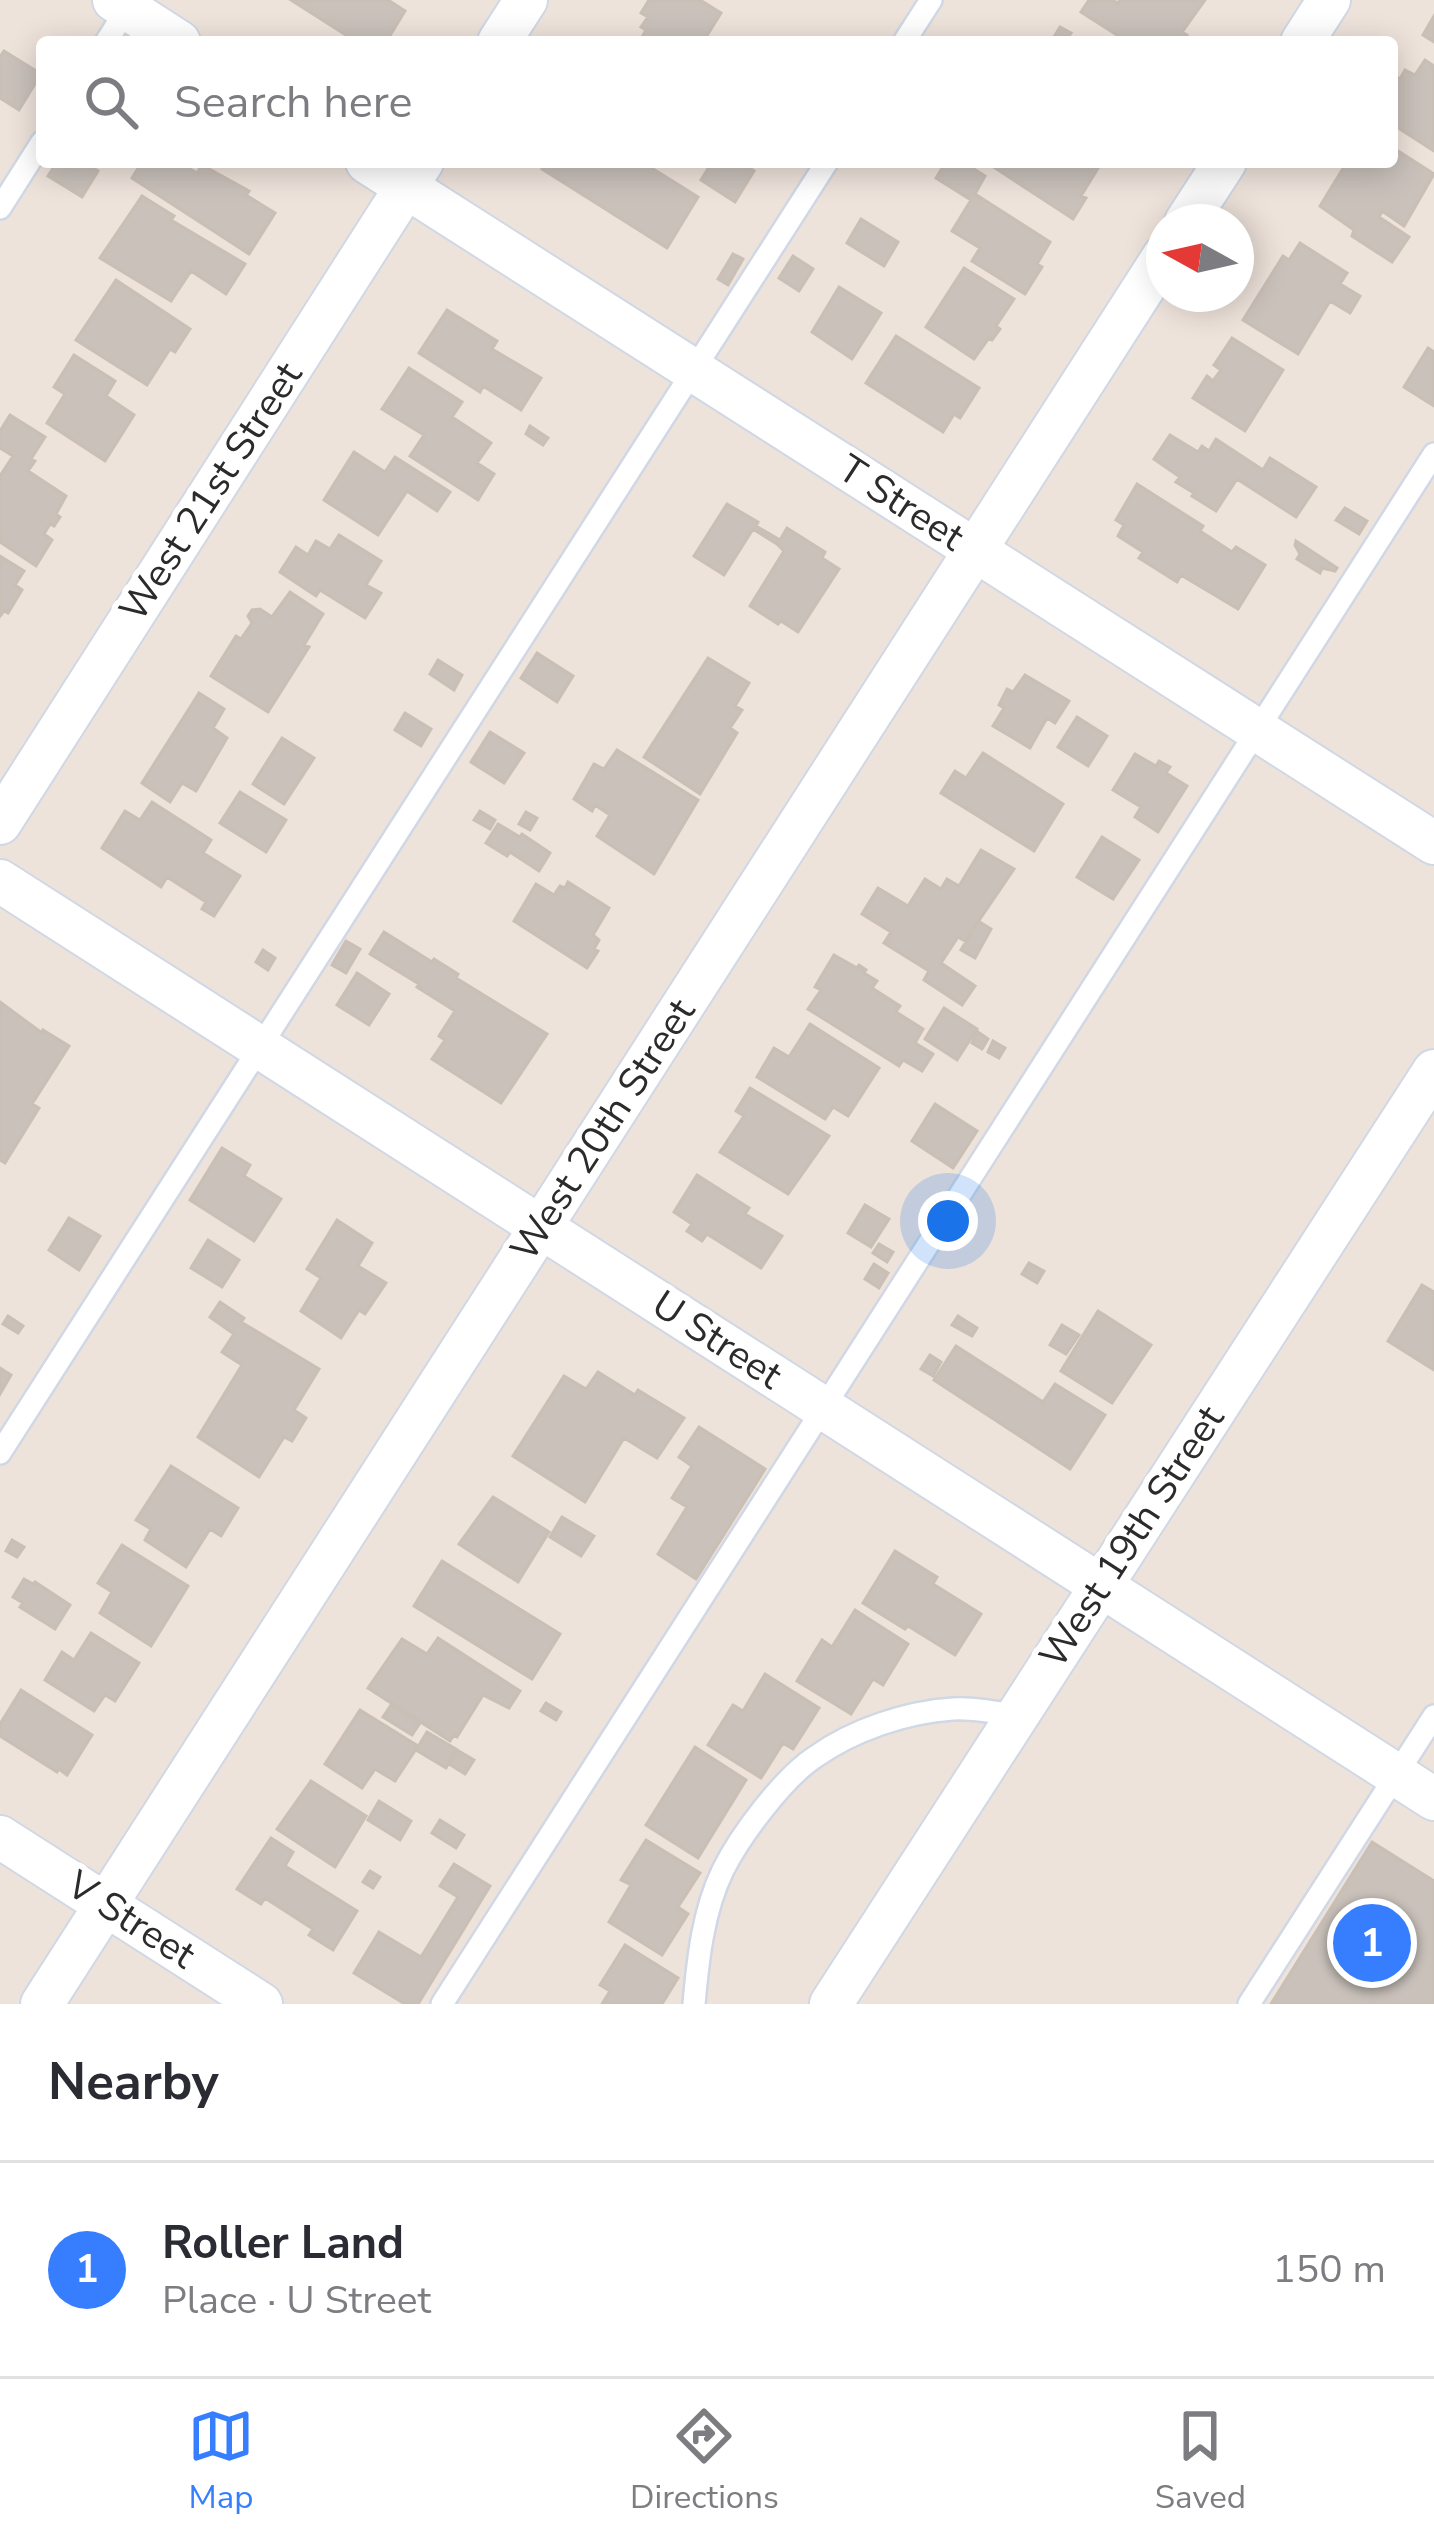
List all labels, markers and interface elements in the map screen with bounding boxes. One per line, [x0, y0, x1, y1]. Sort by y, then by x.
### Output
search box [36, 36, 1398, 168]
icon: search [78, 69, 144, 135]
text: Search here [174, 72, 413, 133]
north arrow [1146, 204, 1254, 312]
street label: West 21st Street [107, 352, 315, 632]
street label: T Street [828, 443, 974, 564]
street label: West 20th Street [498, 988, 708, 1271]
your location [918, 1191, 978, 1251]
street label: U Street [642, 1278, 792, 1402]
street label: West 19th Street [1027, 1395, 1237, 1678]
street label: V Street [56, 1858, 206, 1981]
pin: 1 [1333, 1898, 1411, 1988]
text: Nearby [48, 2047, 219, 2117]
text: Roller Land [162, 2213, 404, 2274]
text: 1 [75, 2243, 99, 2296]
text: 150 m [1272, 2243, 1386, 2296]
text: Place · U Street [162, 2274, 431, 2327]
tab: Map [188, 2403, 254, 2520]
tab: Directions [630, 2403, 779, 2520]
tab: Saved [1155, 2403, 1246, 2520]

